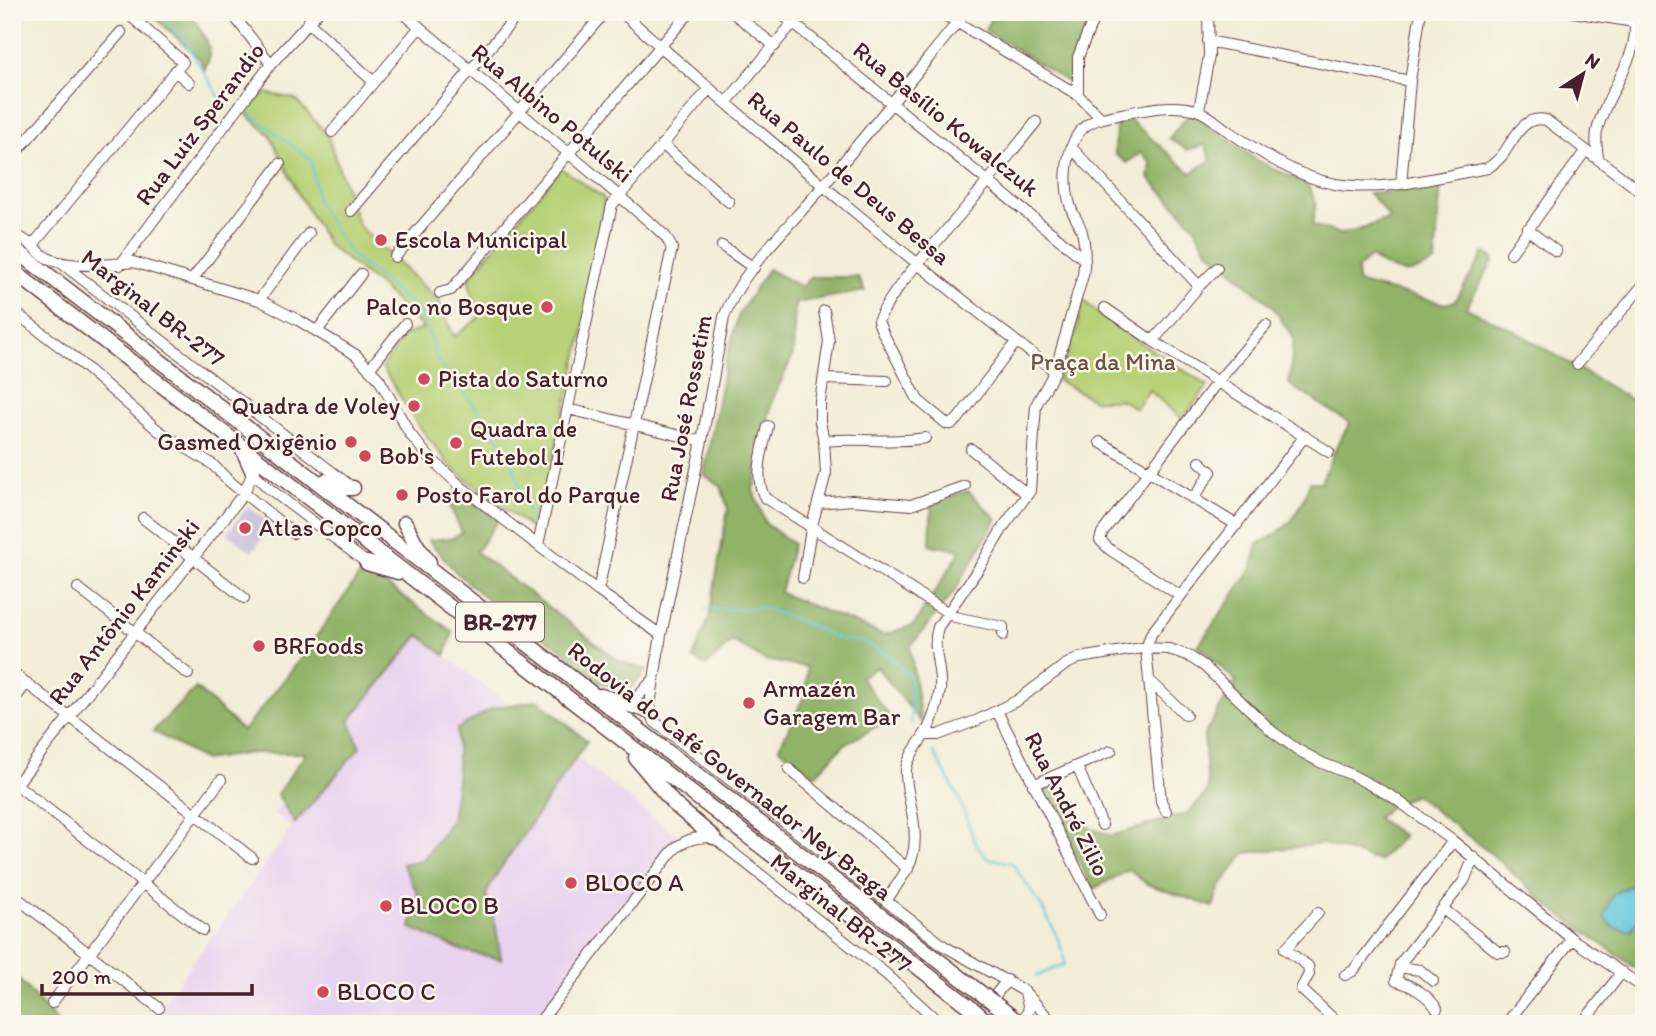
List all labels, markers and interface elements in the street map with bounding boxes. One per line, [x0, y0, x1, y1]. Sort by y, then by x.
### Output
street label: Rua Basílio Kowalczuk [848, 35, 1046, 203]
street label: Rua Luiz Sperandio [129, 36, 270, 211]
street label: Rua Albino Potulski [466, 37, 639, 188]
north arrow [1548, 38, 1618, 108]
text: N [1581, 48, 1605, 74]
street label: Rua Paulo de Deus Bessa [742, 84, 957, 271]
place label: Escola Municipal [395, 225, 567, 254]
marker: Escola Municipal [373, 232, 389, 248]
street label: Marginal BR-277 [76, 243, 231, 373]
place label: Palco no Bosque [366, 292, 533, 321]
marker: Palco no Bosque [539, 299, 555, 315]
street label: Rua José Rossetim [653, 312, 718, 504]
park label: Praça da Mina [1030, 347, 1176, 376]
place label: Pista do Saturno [438, 364, 608, 393]
marker: Pista do Saturno [416, 371, 432, 387]
place label: Quadra de Voley [232, 391, 400, 420]
marker: Quadra de Voley [406, 398, 422, 414]
place label: Quadra de Futebol 1 [470, 414, 577, 471]
place label: Gasmed Oxigênio [157, 427, 337, 456]
marker: Gasmed Oxigênio [343, 434, 359, 450]
marker: Quadra de Futebol 1 [448, 435, 464, 451]
place label: Bob's [379, 441, 434, 470]
marker: Bob's [357, 448, 373, 464]
place label: Posto Farol do Parque [416, 480, 641, 509]
marker: Posto Farol do Parque [394, 487, 410, 503]
street label: Rua Antônio Kaminski [42, 513, 205, 711]
place label: Atlas Copco [259, 513, 382, 542]
marker: Atlas Copco [237, 520, 253, 536]
road number: BR-277 [456, 602, 544, 642]
place label: BRFoods [273, 631, 364, 660]
street label: Rodovia do Café Governador Ney Braga [562, 635, 899, 907]
marker: BRFoods [251, 638, 267, 654]
place label: Armazén Garagem Bar [763, 674, 901, 731]
marker: Armazén Garagem Bar [741, 695, 757, 711]
street label: Rua André Zilio [1019, 727, 1116, 881]
street label: Marginal BR-277 [765, 847, 918, 979]
place label: BLOCO A [585, 868, 684, 897]
marker: BLOCO A [563, 875, 579, 891]
place label: BLOCO B [400, 891, 499, 920]
marker: BLOCO B [378, 898, 394, 914]
scale bar [42, 952, 252, 996]
text: 200 m [52, 964, 112, 989]
place label: BLOCO C [337, 977, 436, 1006]
marker: BLOCO C [315, 984, 331, 1000]

